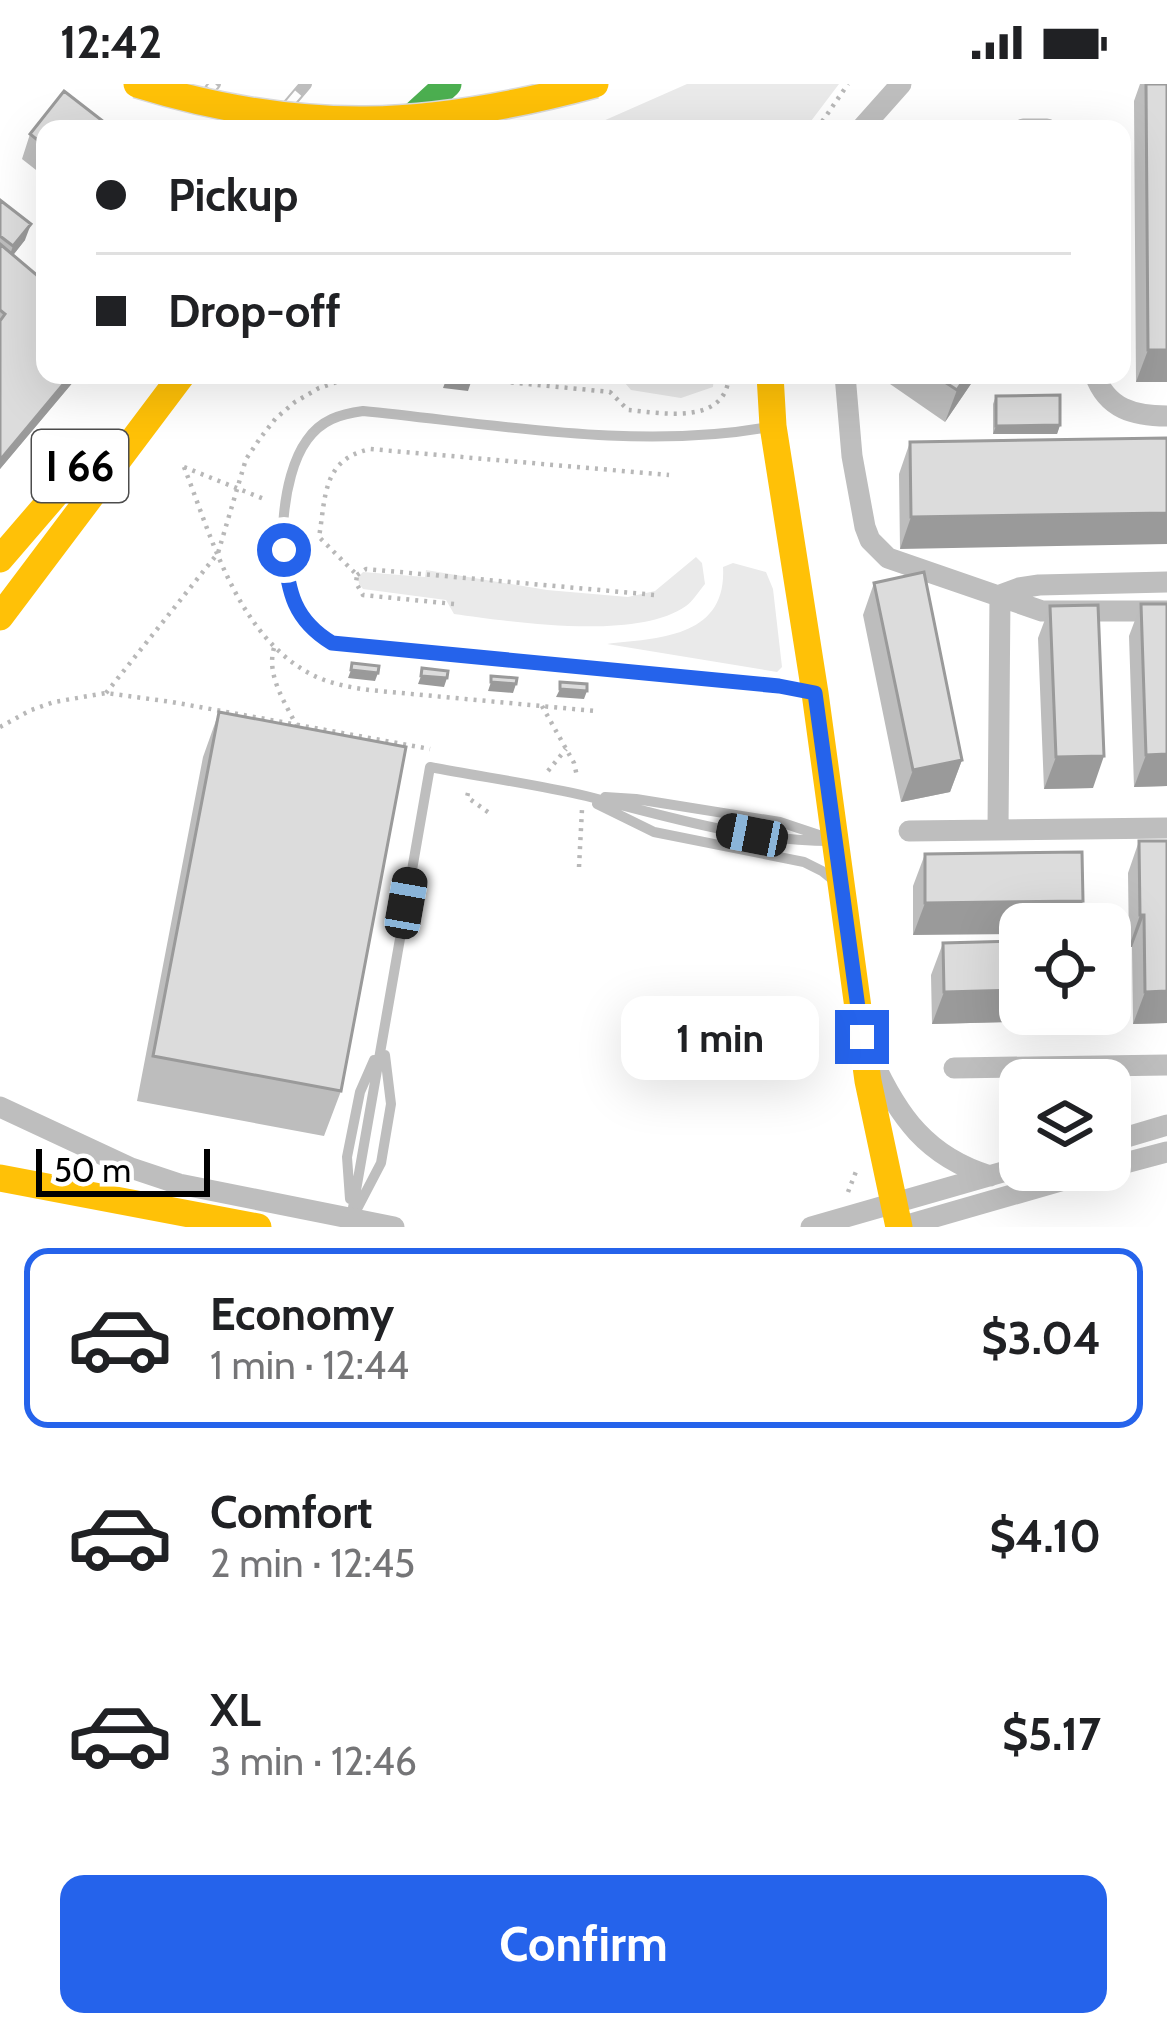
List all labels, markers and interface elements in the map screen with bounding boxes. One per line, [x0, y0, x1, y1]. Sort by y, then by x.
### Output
text: 12:42 [60, 15, 162, 69]
text: Pickup [168, 168, 298, 222]
text: Drop-off [168, 284, 341, 338]
road number: I 66 [32, 430, 128, 502]
route start [257, 523, 311, 577]
car [713, 810, 791, 860]
car [382, 864, 430, 942]
map controls [999, 903, 1131, 1191]
button: locate [999, 903, 1131, 1035]
callout: 1 min [622, 995, 820, 1079]
route end [835, 1010, 889, 1064]
text: 1 min [676, 1014, 764, 1062]
button: layers [999, 1059, 1131, 1191]
scale bar [36, 1143, 210, 1196]
text: 50 m [54, 1150, 131, 1190]
icon: car [66, 1284, 174, 1392]
text: Economy [210, 1287, 394, 1341]
text: $3.04 [981, 1311, 1101, 1365]
text: 1 min · 12:44 [210, 1341, 409, 1389]
icon: car [66, 1482, 174, 1590]
text: Comfort [210, 1485, 373, 1539]
text: $4.10 [989, 1509, 1101, 1563]
text: 2 min · 12:45 [210, 1539, 415, 1587]
icon: car [66, 1680, 174, 1788]
text: XL [210, 1683, 261, 1737]
text: $5.17 [1002, 1707, 1101, 1761]
text: 3 min · 12:46 [210, 1737, 417, 1785]
button: Confirm [60, 1875, 1107, 2013]

